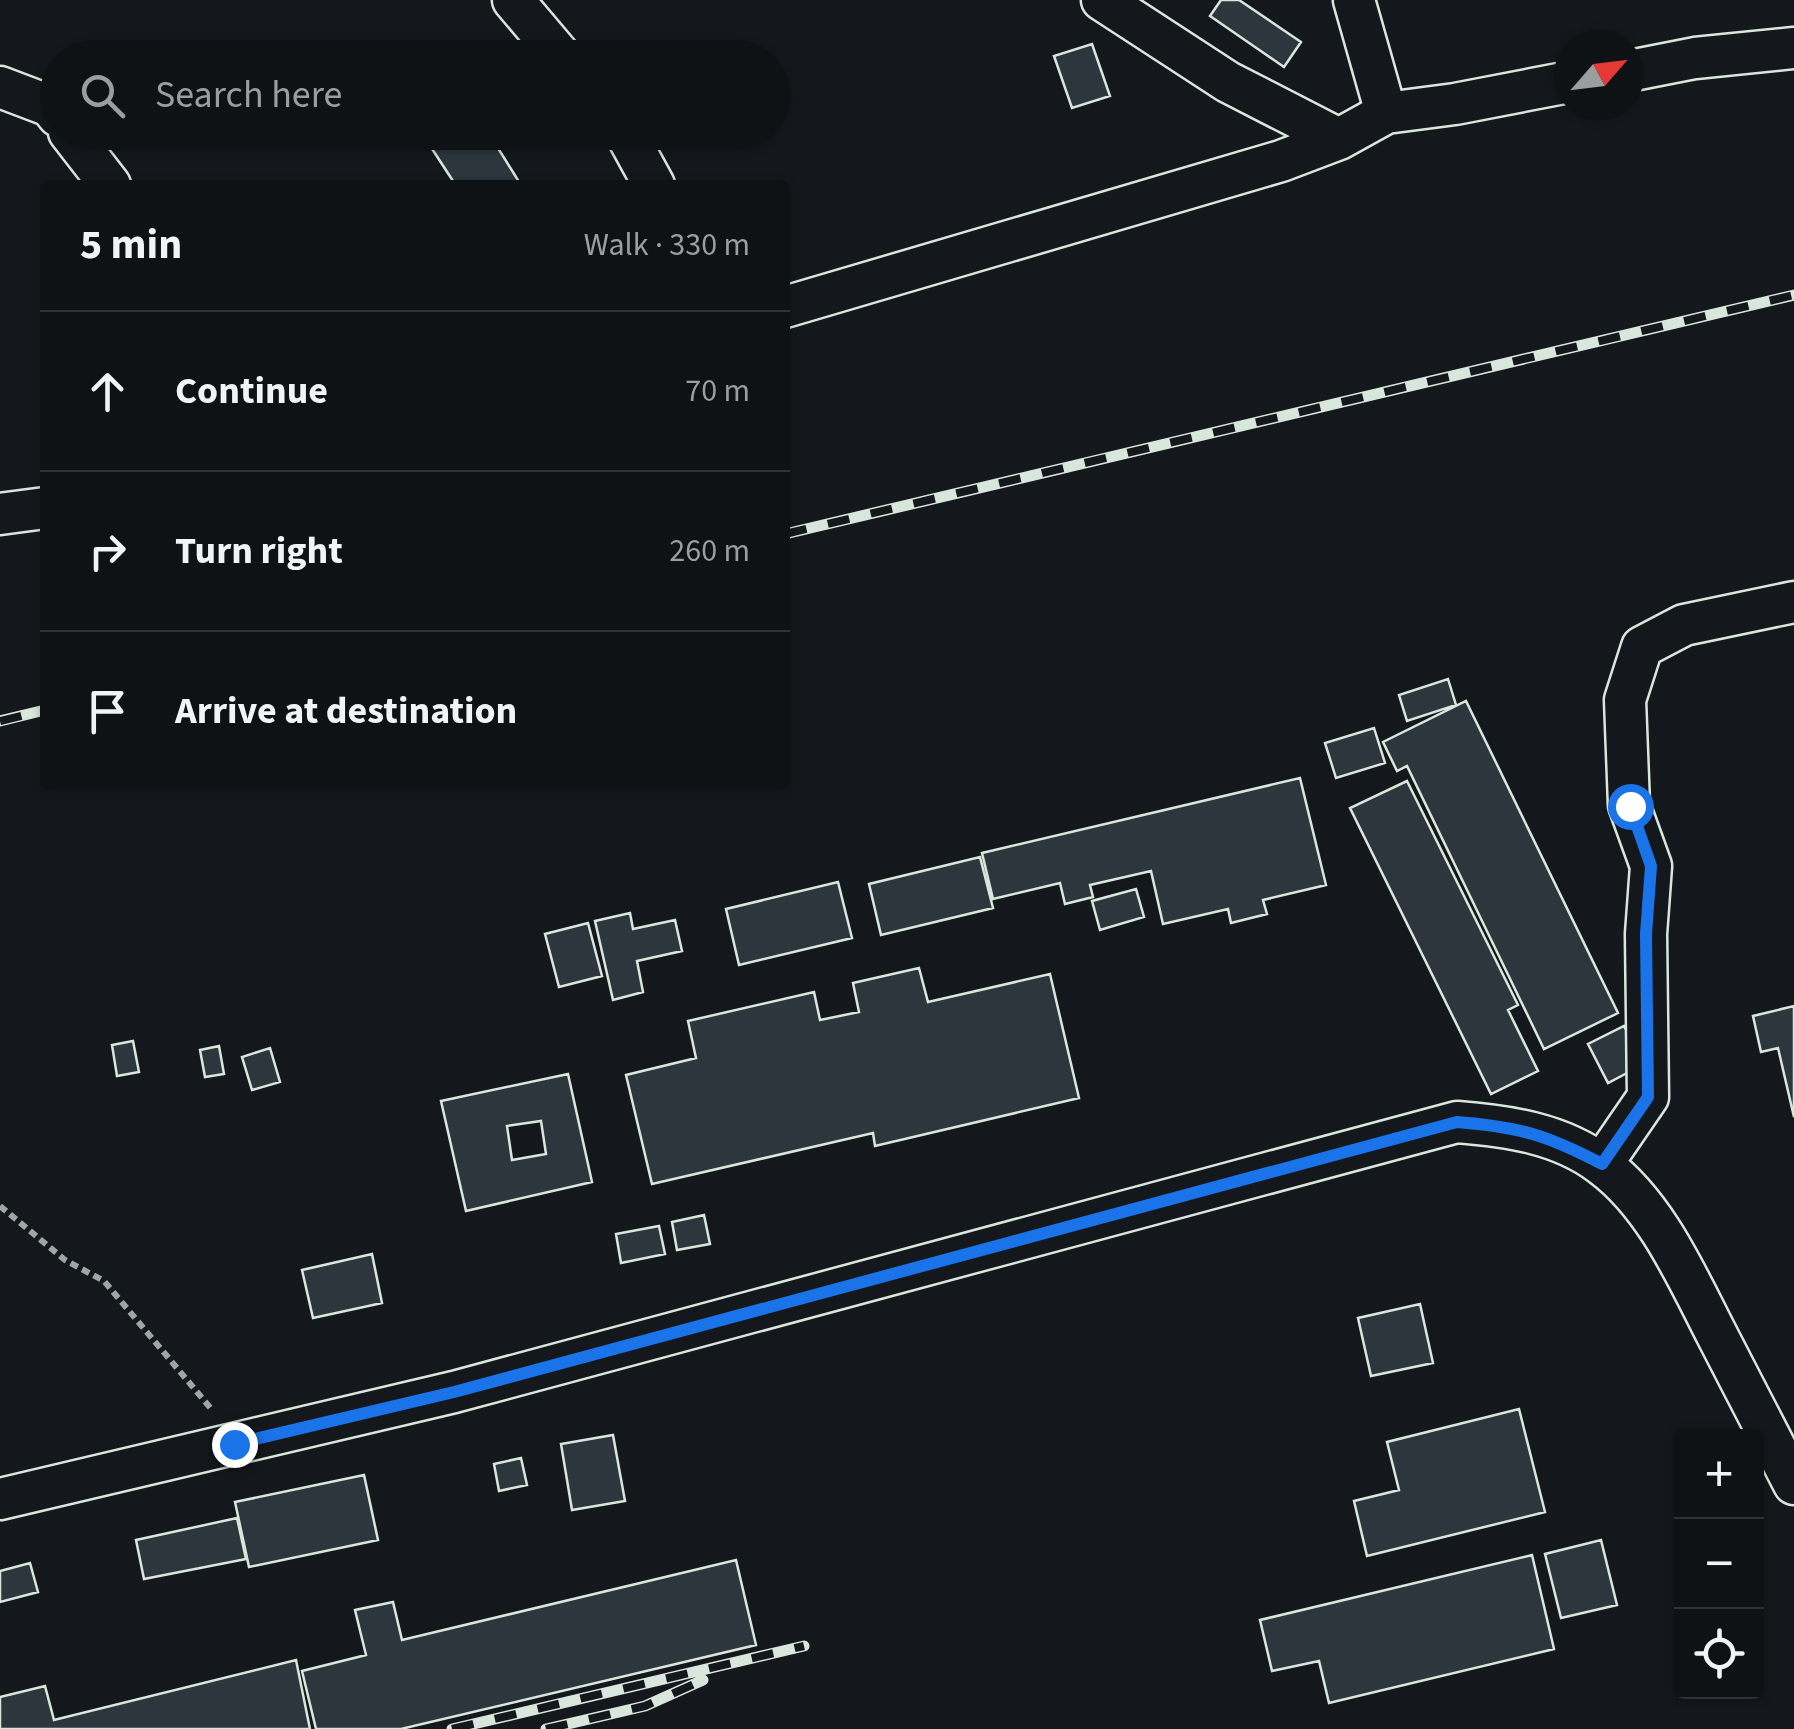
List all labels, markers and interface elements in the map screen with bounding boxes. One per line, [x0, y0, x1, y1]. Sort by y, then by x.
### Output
north arrow [1554, 30, 1644, 120]
search box [40, 40, 790, 150]
icon: search [75, 68, 130, 123]
text: Search here [155, 68, 342, 122]
text: 5 min [80, 215, 182, 275]
text: Walk · 330 m [584, 222, 750, 268]
icon: ahead [80, 364, 135, 419]
text: Continue [175, 364, 328, 418]
text: 70 m [685, 368, 750, 414]
icon: right [80, 524, 135, 579]
text: Turn right [175, 524, 343, 578]
text: 260 m [669, 528, 750, 574]
icon: arrive [80, 684, 135, 739]
text: Arrive at destination [175, 684, 517, 738]
route start [1608, 784, 1654, 830]
route end [212, 1422, 258, 1468]
map controls [1674, 1429, 1764, 1699]
button: + [1674, 1429, 1764, 1519]
button: − [1674, 1519, 1764, 1609]
button: locate [1674, 1609, 1764, 1699]

